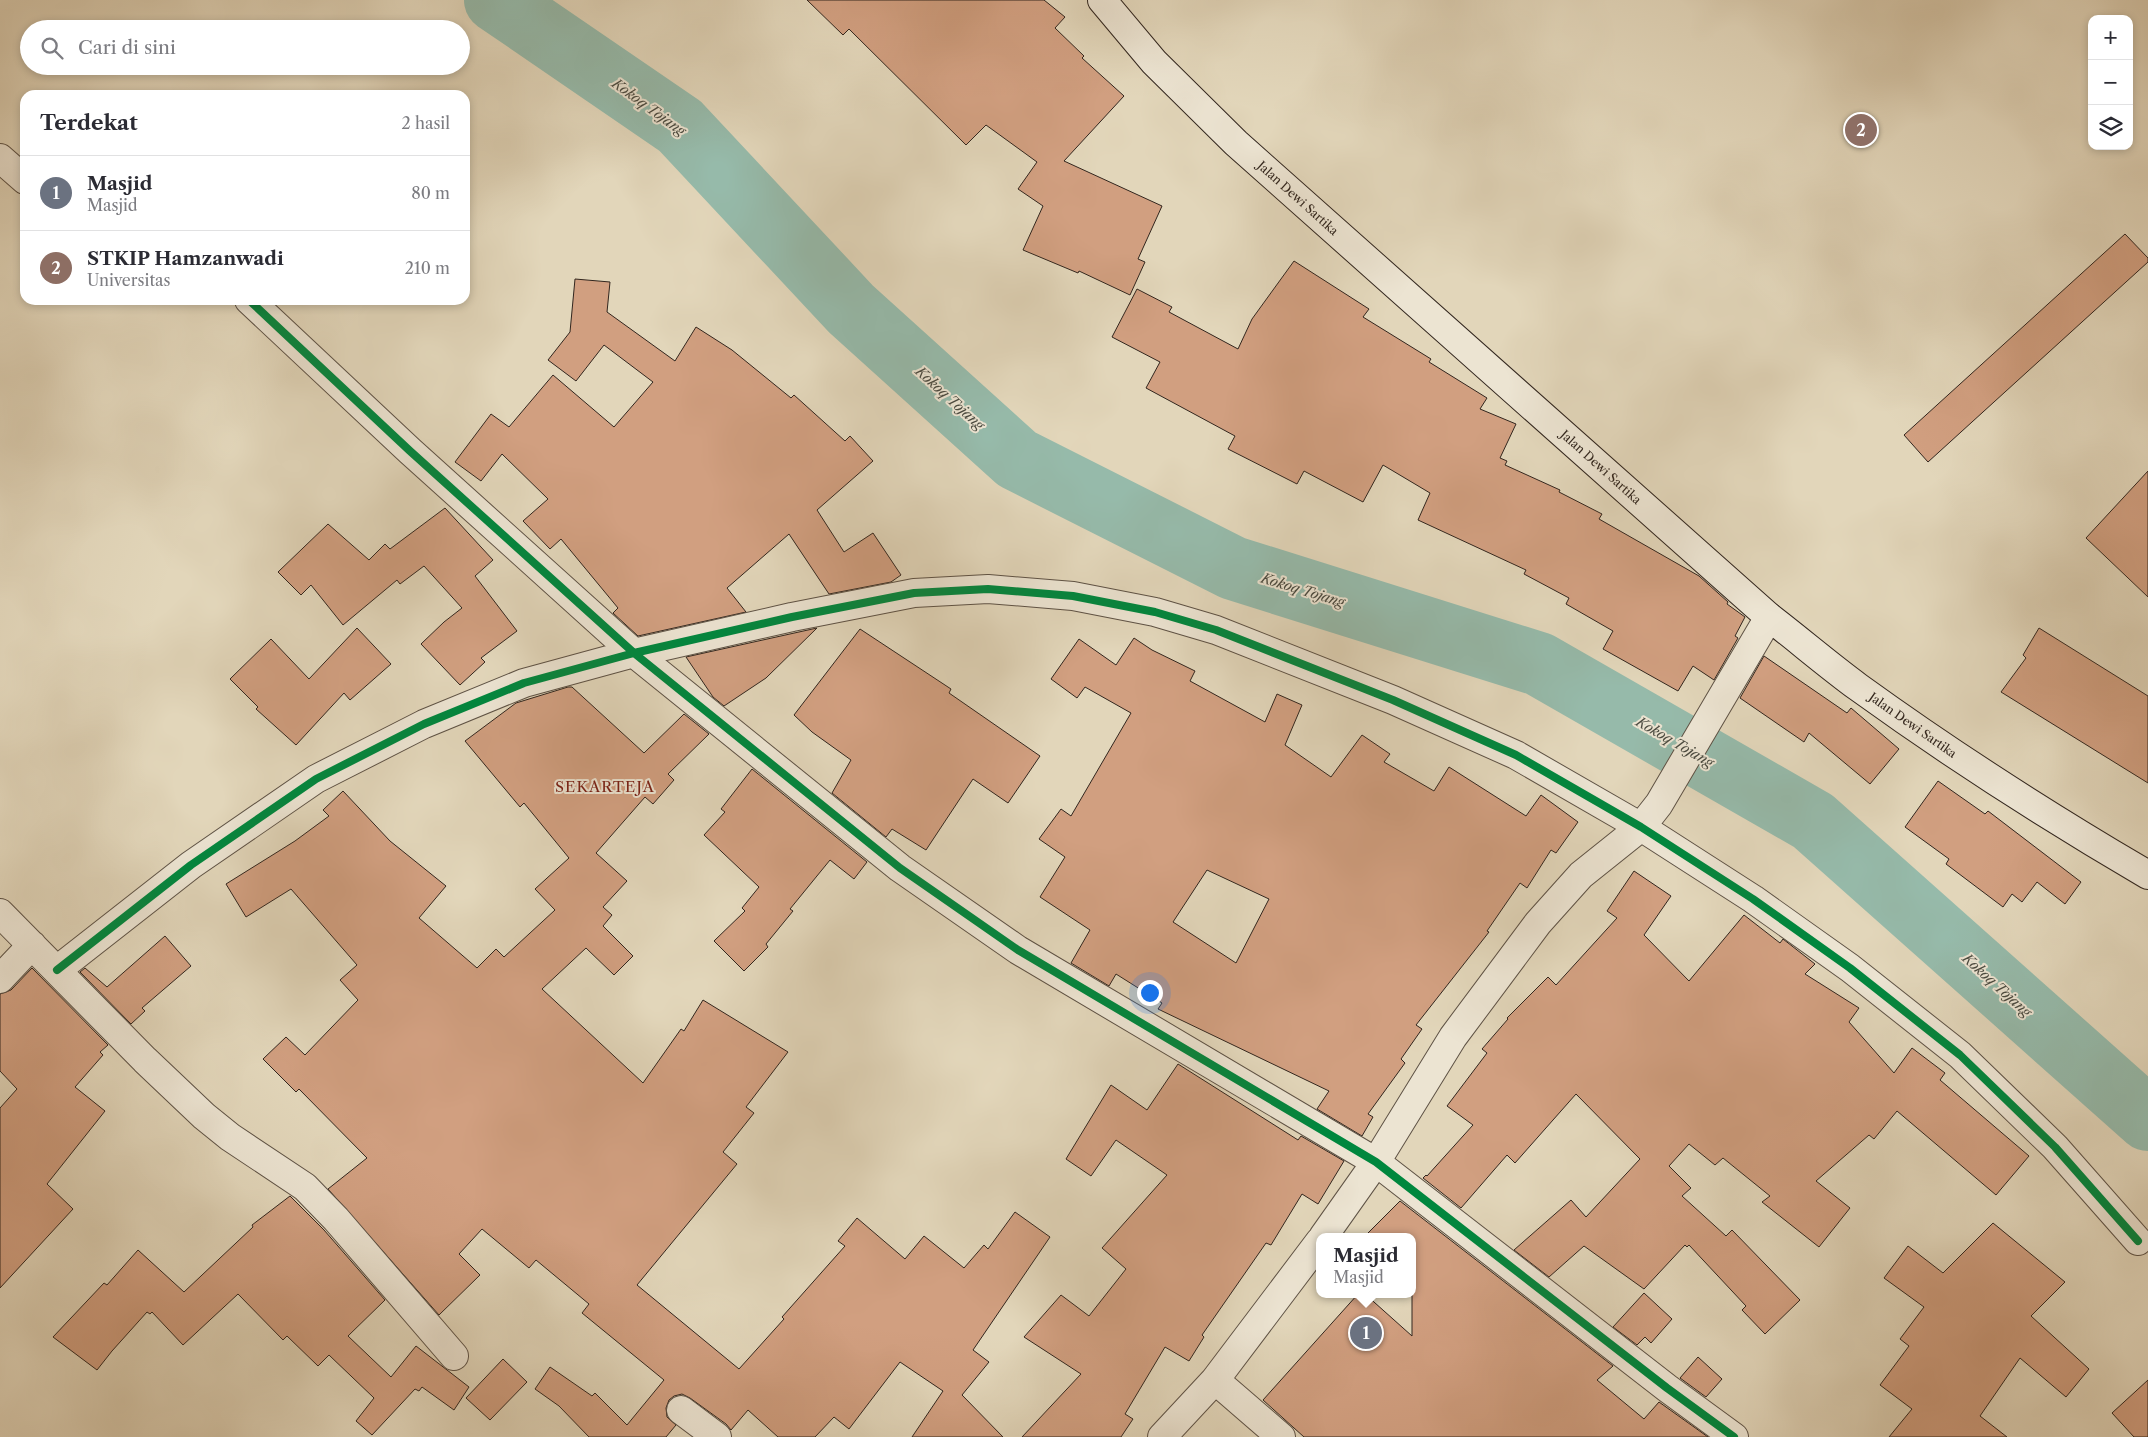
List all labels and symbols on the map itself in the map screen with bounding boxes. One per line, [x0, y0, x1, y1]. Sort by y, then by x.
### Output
water label: Kokoq Tojang [608, 74, 691, 141]
pin: 2 [1845, 111, 1877, 149]
street label: Jalan Dewi Sartika [1253, 156, 1342, 239]
water label: Kokoq Tojang [911, 362, 990, 435]
street label: Jalan Dewi Sartika [1556, 425, 1645, 508]
water label: Kokoq Tojang [1258, 568, 1349, 612]
street label: Jalan Dewi Sartika [1865, 688, 1960, 761]
water label: Kokoq Tojang [1632, 712, 1719, 772]
district label: SEKARTEJA [555, 777, 655, 796]
water label: Kokoq Tojang [1958, 949, 2037, 1022]
your location [1137, 980, 1163, 1006]
pin: 1 [1350, 1314, 1382, 1352]

